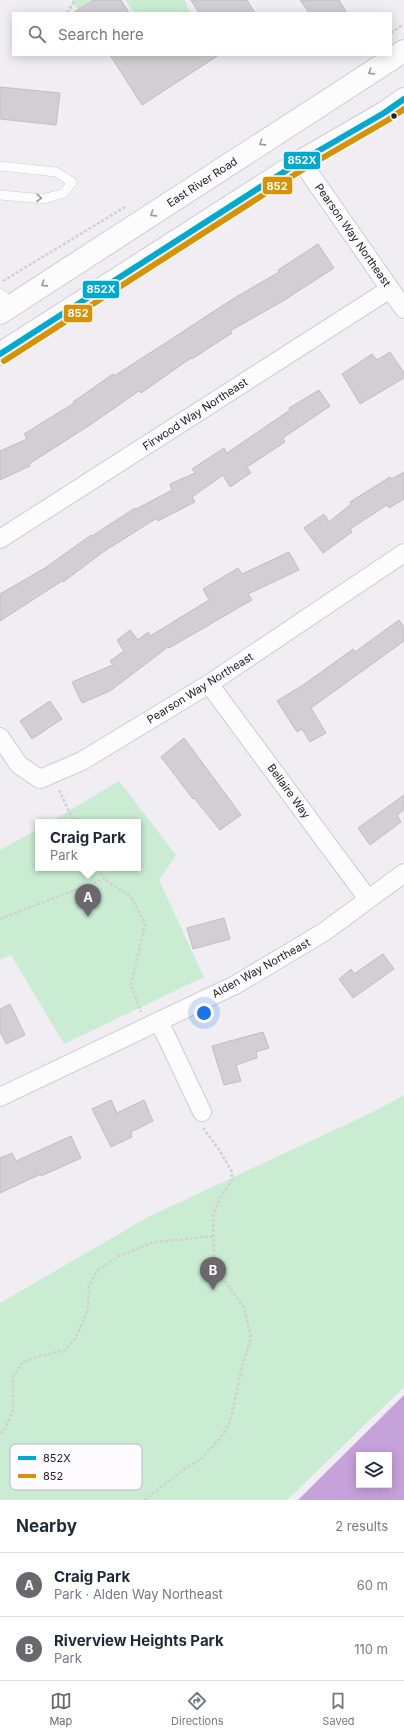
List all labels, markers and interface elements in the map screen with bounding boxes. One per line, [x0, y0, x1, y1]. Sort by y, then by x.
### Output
search box [12, 12, 392, 56]
icon: search [26, 23, 48, 45]
text: Search here [58, 25, 144, 44]
one-way arrow [368, 67, 375, 75]
unlabelled marker [389, 111, 399, 121]
one-way arrow [259, 138, 266, 146]
line badge: 852X [283, 151, 321, 170]
text: 852X [287, 153, 317, 167]
street label: East River Road [164, 154, 240, 210]
line badge: 852 [262, 176, 293, 195]
text: 852 [266, 179, 288, 193]
street label: Pearson Way Northeast [312, 181, 394, 290]
one-way arrow [36, 194, 42, 203]
one-way arrow [150, 209, 157, 217]
one-way arrow [41, 280, 48, 287]
line badge: 852X [82, 280, 120, 299]
text: 852X [86, 282, 116, 296]
line badge: 852 [63, 304, 93, 323]
text: 852 [67, 306, 89, 320]
street label: Firwood Way Northeast [140, 375, 250, 453]
street label: Pearson Way Northeast [144, 649, 256, 726]
street label: Bellaire Way [265, 761, 313, 821]
popup [35, 819, 141, 871]
text: Craig Park [50, 828, 126, 847]
text: Park [50, 847, 78, 863]
pin: A [75, 884, 101, 917]
street label: Alden Way Northeast [210, 935, 313, 1001]
your location [194, 1003, 214, 1023]
pin: B [200, 1257, 226, 1290]
legend [10, 1444, 142, 1490]
text: 852X [43, 1451, 71, 1465]
map controls [356, 1452, 392, 1488]
button: layers [356, 1452, 392, 1488]
text: 852 [43, 1469, 63, 1483]
text: Nearby [16, 1516, 77, 1536]
text: 2 results [335, 1518, 388, 1534]
text: Craig Park [54, 1567, 130, 1586]
text: A [24, 1577, 34, 1593]
text: 60 m [357, 1577, 388, 1593]
text: Park · Alden Way Northeast [54, 1586, 223, 1602]
text: Riverview Heights Park [54, 1631, 224, 1650]
text: B [25, 1641, 33, 1657]
text: 110 m [354, 1641, 388, 1657]
text: Park [54, 1650, 82, 1666]
tab: Map [49, 1690, 72, 1728]
tab: Directions [171, 1690, 224, 1728]
tab: Saved [322, 1690, 355, 1728]

